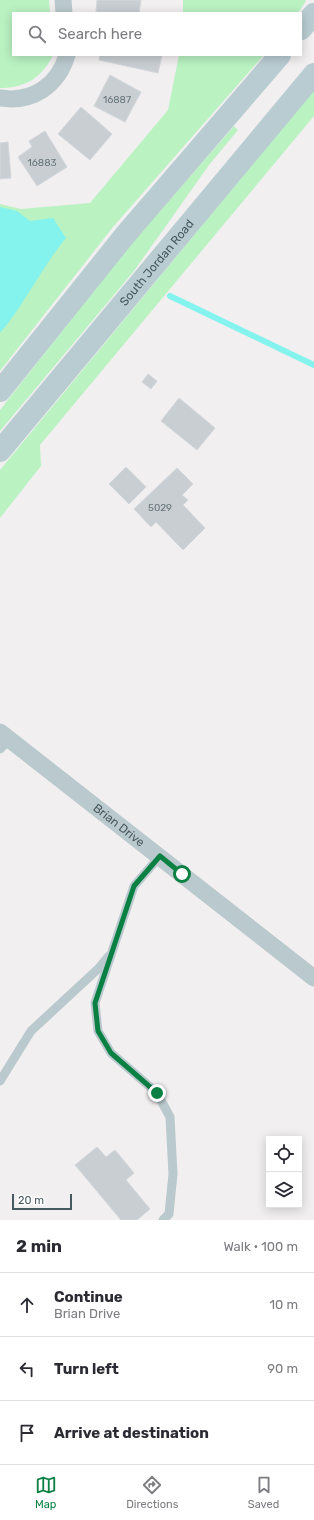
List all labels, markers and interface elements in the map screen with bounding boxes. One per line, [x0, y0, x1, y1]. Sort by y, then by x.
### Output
search box [12, 12, 302, 56]
icon: search [26, 23, 48, 45]
text: Search here [58, 25, 142, 43]
house number: 16887 [103, 94, 131, 106]
house number: 16883 [27, 157, 57, 169]
street label: South Jordan Road [117, 217, 197, 309]
house number: 5029 [148, 502, 172, 514]
street label: Brian Drive [90, 801, 148, 850]
route start [173, 865, 191, 883]
route end [148, 1084, 166, 1102]
map controls [266, 1136, 302, 1208]
button: locate [266, 1136, 302, 1172]
button: layers [266, 1172, 302, 1208]
scale bar [12, 1192, 72, 1211]
text: 20 m [18, 1194, 44, 1207]
text: 2 min [16, 1236, 62, 1256]
text: Walk · 100 m [223, 1239, 298, 1254]
text: Continue [54, 1288, 123, 1306]
icon: ahead [16, 1294, 38, 1316]
text: 10 m [269, 1297, 298, 1312]
text: Brian Drive [54, 1306, 120, 1321]
icon: left [16, 1358, 38, 1380]
text: Turn left [54, 1360, 119, 1378]
text: 90 m [267, 1361, 298, 1376]
icon: arrive [16, 1422, 38, 1444]
text: Arrive at destination [54, 1424, 209, 1442]
tab: Map [35, 1474, 57, 1511]
tab: Directions [126, 1474, 178, 1511]
tab: Saved [248, 1474, 279, 1511]

